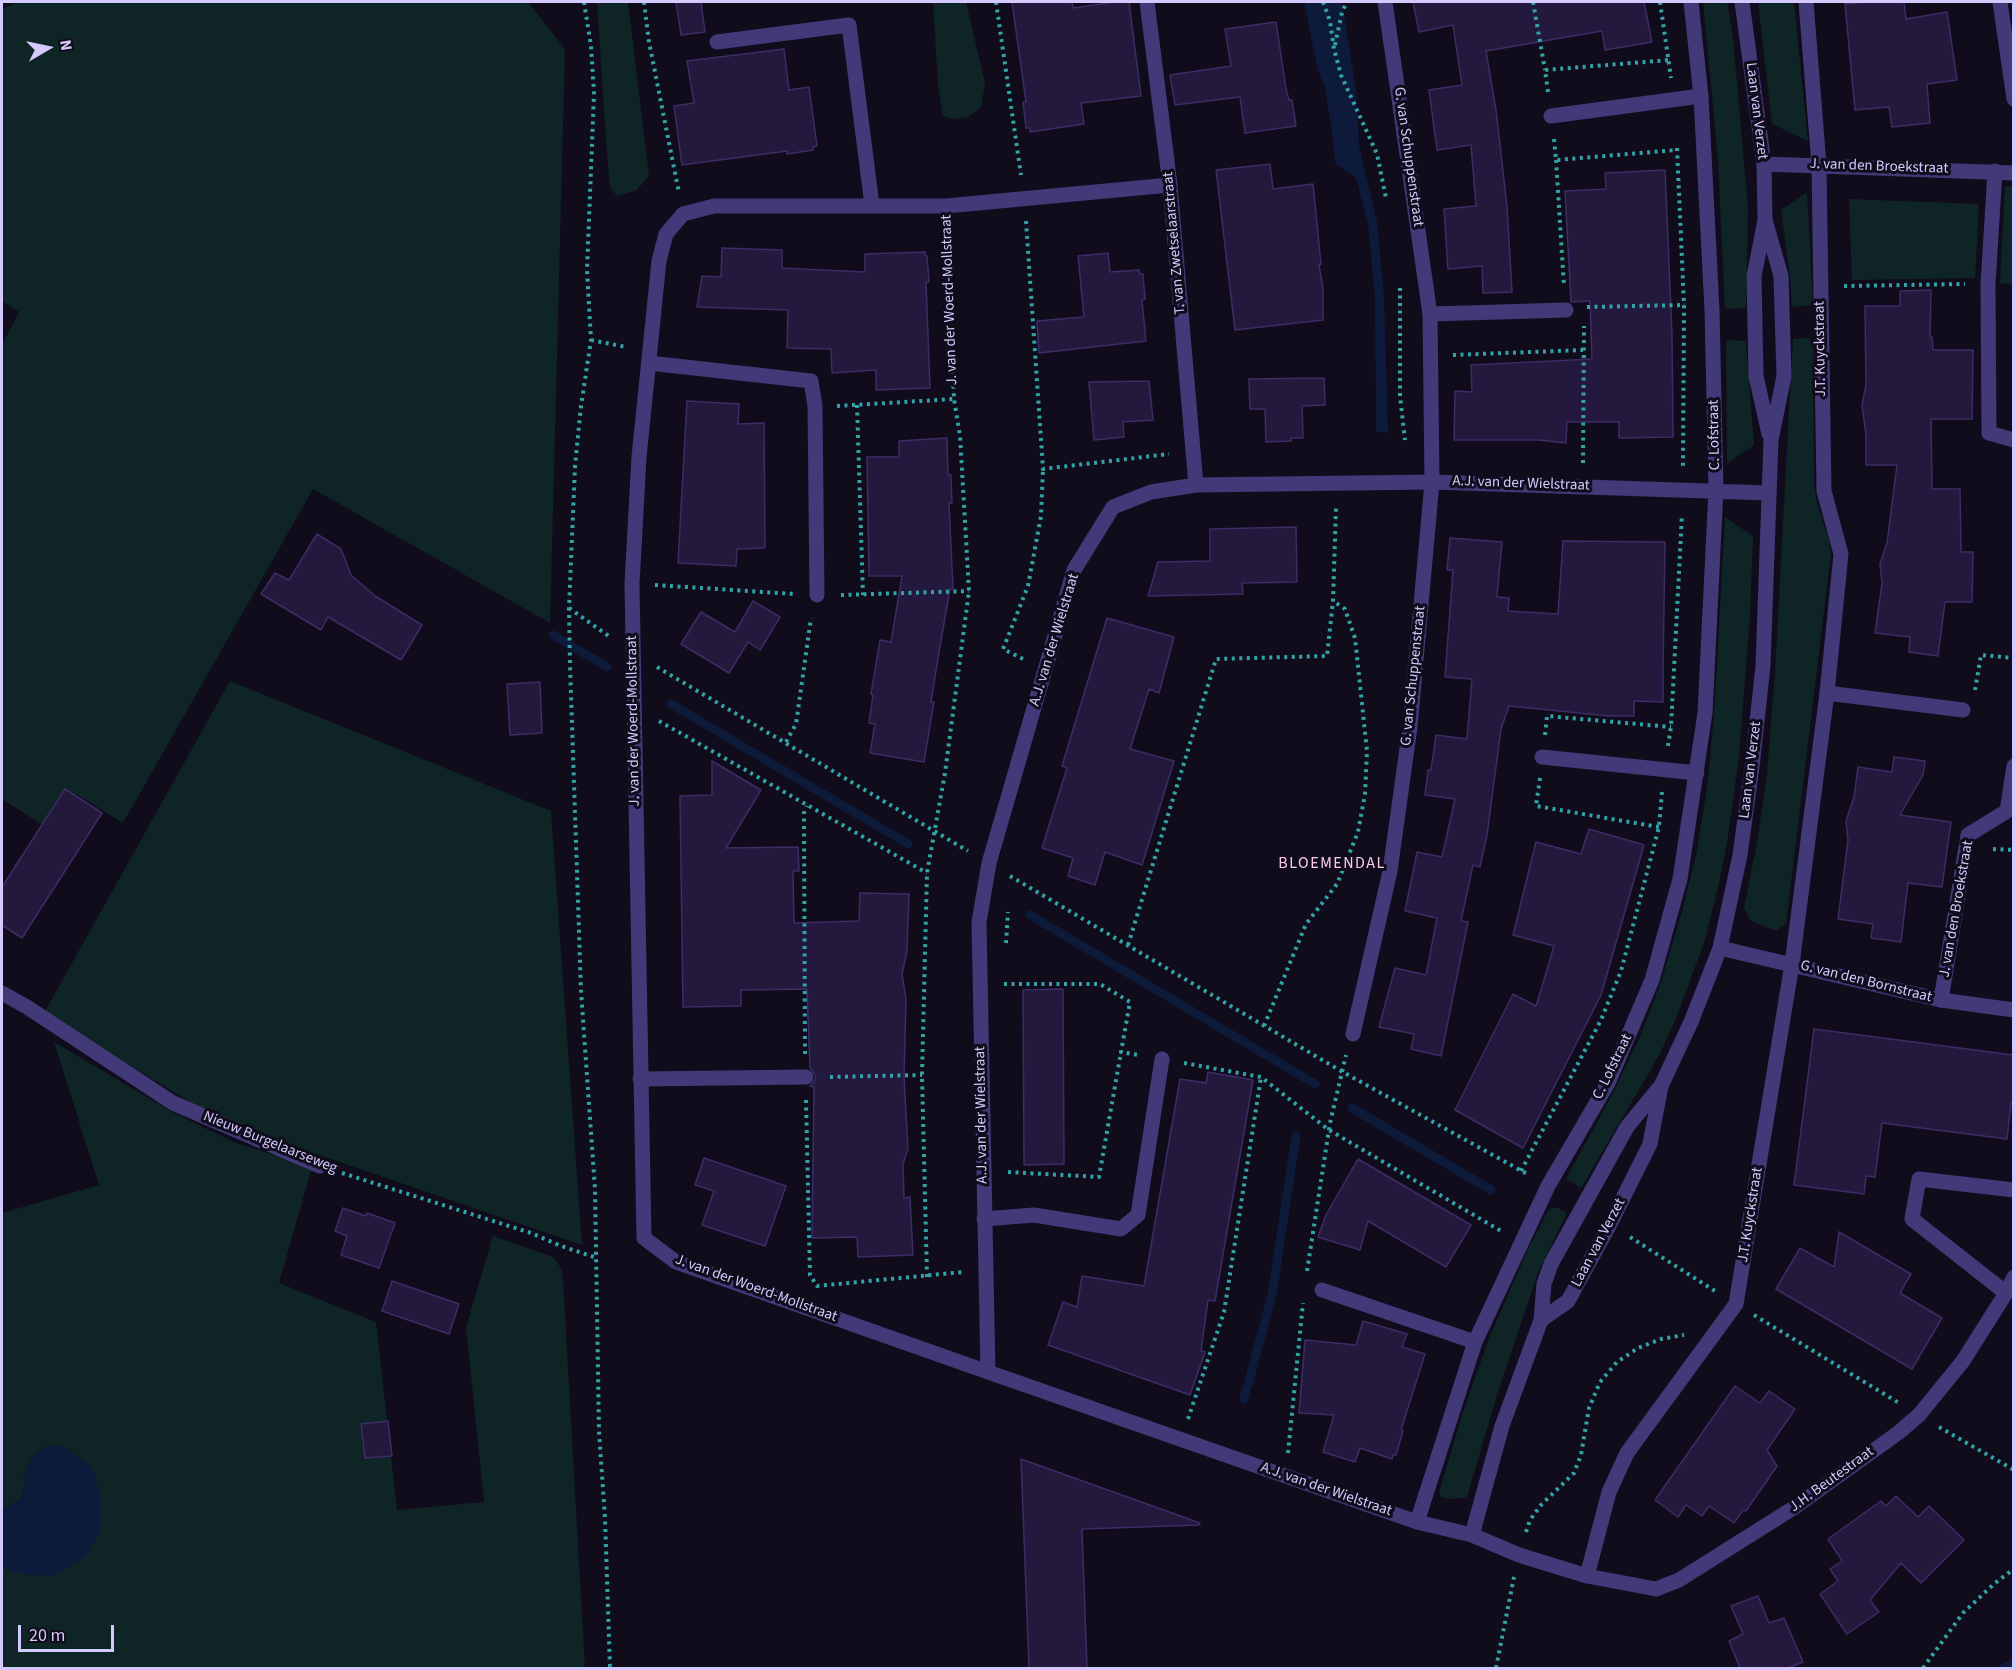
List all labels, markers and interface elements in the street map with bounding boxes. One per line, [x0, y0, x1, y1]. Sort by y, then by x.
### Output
north arrow [18, 18, 78, 78]
text: N [54, 38, 77, 52]
street label: Laan van Verzet [1741, 61, 1771, 161]
street label: G. van Schuppenstraat [1389, 86, 1427, 228]
street label: J. van den Broekstraat [1809, 156, 1949, 178]
street label: T. van Zwetselaarstraat [1160, 171, 1190, 315]
street label: J. van der Woerd-Mollstraat [938, 214, 962, 386]
street label: J.T. Kuyckstraat [1811, 301, 1831, 397]
street label: C. Lofstraat [1705, 399, 1725, 471]
street label: A.J. van der Wielstraat [1452, 473, 1590, 495]
street label: A.J. van der Wielstraat [1026, 572, 1084, 708]
street label: G. van Schuppenstraat [1398, 605, 1430, 747]
street label: J. van der Woerd-Mollstraat [624, 635, 644, 807]
street label: Laan van Verzet [1736, 720, 1766, 820]
street label: J. van den Broekstraat [1936, 839, 1978, 979]
district label: BLOEMENDAL [1278, 854, 1386, 874]
street label: G. van den Bornstraat [1798, 957, 1934, 1007]
street label: C. Lofstraat [1589, 1031, 1637, 1103]
street label: A.J. van der Wielstraat [972, 1046, 992, 1184]
street label: Nieuw Burgelaarseweg [200, 1108, 340, 1178]
street label: J.T. Kuyckstraat [1735, 1166, 1767, 1264]
street label: Laan van Verzet [1568, 1196, 1630, 1290]
street label: J. van der Woerd-Mollstraat [673, 1251, 839, 1327]
street label: J.H. Beutestraat [1786, 1443, 1878, 1517]
street label: A.J. van der Wielstraat [1258, 1459, 1394, 1521]
scale bar [21, 1613, 117, 1651]
text: 20 m [29, 1623, 65, 1648]

